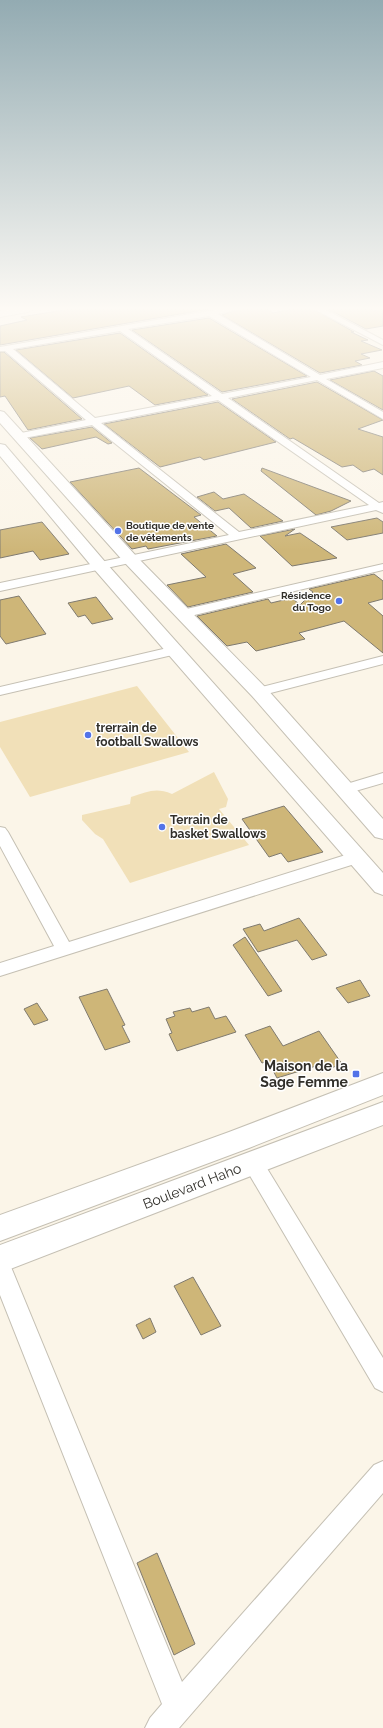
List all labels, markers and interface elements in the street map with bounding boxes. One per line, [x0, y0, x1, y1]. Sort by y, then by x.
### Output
place label: Boutique de vente de vêtements [126, 520, 214, 543]
marker: Boutique de vente de vêtements [113, 526, 123, 536]
place label: Résidence du Togo [281, 590, 331, 613]
marker: Résidence du Togo [334, 596, 344, 606]
place label: trerrain de football Swallows [96, 721, 199, 749]
marker: trerrain de football Swallows [83, 730, 93, 740]
place label: Terrain de basket Swallows [170, 813, 266, 841]
marker: Terrain de basket Swallows [157, 822, 167, 832]
place label: Maison de la Sage Femme [260, 1058, 349, 1090]
marker: Maison de la Sage Femme [351, 1069, 361, 1079]
street label: Boulevard Haho [141, 1160, 243, 1212]

